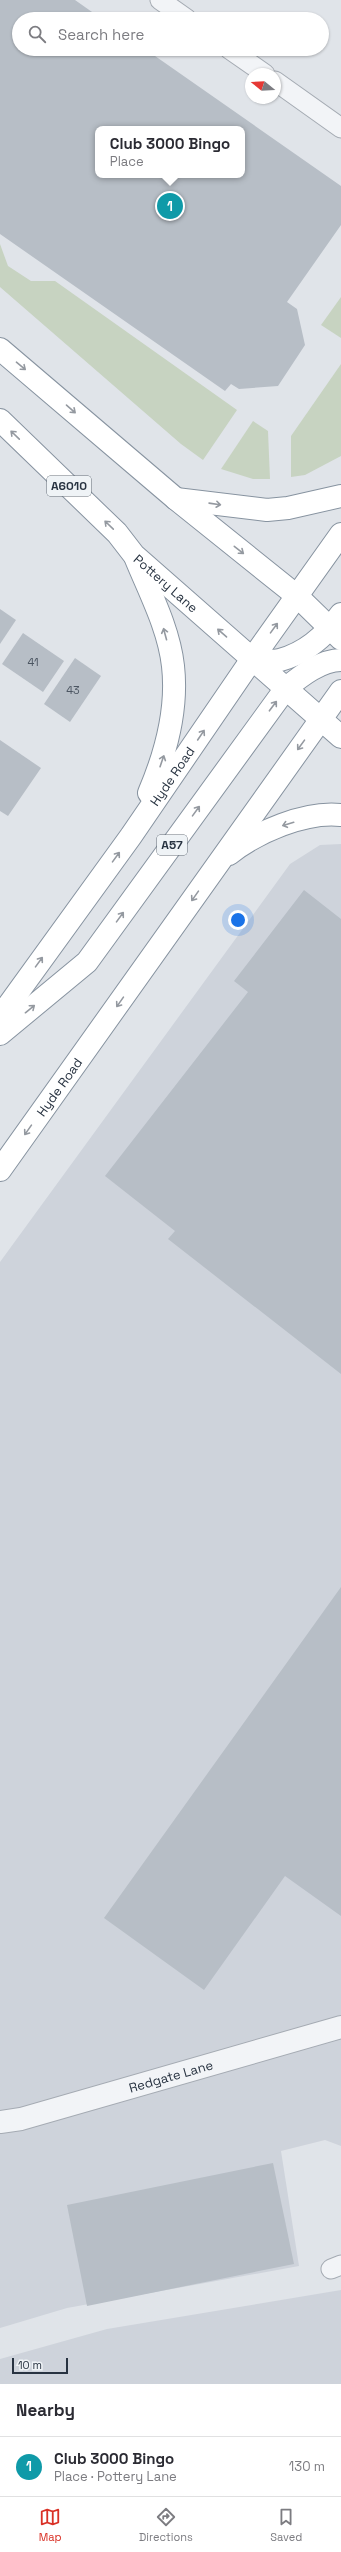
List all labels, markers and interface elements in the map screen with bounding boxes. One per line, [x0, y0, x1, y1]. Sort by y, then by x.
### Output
search box [12, 12, 329, 56]
icon: search [26, 23, 48, 45]
text: Search here [58, 25, 144, 44]
north arrow [245, 68, 281, 104]
popup [95, 126, 245, 178]
text: Club 3000 Bingo [110, 134, 230, 153]
text: Place [110, 153, 144, 170]
pin: 1 [157, 191, 183, 221]
one-way arrow [15, 362, 26, 371]
one-way arrow [66, 404, 76, 413]
one-way arrow [11, 431, 21, 440]
road number: A6010 [47, 476, 91, 496]
one-way arrow [208, 500, 221, 508]
one-way arrow [104, 520, 114, 530]
one-way arrow [234, 545, 245, 554]
street label: Pottery Lane [130, 551, 201, 616]
one-way arrow [270, 622, 278, 633]
one-way arrow [161, 628, 168, 641]
one-way arrow [217, 628, 228, 637]
house number: 41 [27, 655, 39, 669]
house number: 43 [66, 683, 80, 697]
one-way arrow [268, 700, 277, 711]
one-way arrow [197, 730, 205, 741]
one-way arrow [297, 739, 305, 750]
street label: Hyde Road [146, 744, 199, 809]
one-way arrow [159, 755, 166, 768]
one-way arrow [192, 806, 200, 817]
one-way arrow [282, 821, 295, 828]
road number: A57 [157, 835, 187, 855]
one-way arrow [111, 852, 120, 863]
one-way arrow [191, 890, 199, 901]
your location [228, 910, 248, 930]
one-way arrow [116, 911, 124, 922]
one-way arrow [35, 957, 43, 968]
one-way arrow [116, 996, 124, 1007]
one-way arrow [25, 1004, 36, 1013]
street label: Hyde Road [33, 1055, 86, 1120]
one-way arrow [24, 1125, 32, 1136]
street label: Redgate Lane [127, 2056, 215, 2097]
scale bar [12, 2356, 68, 2375]
text: 10 m [18, 2358, 42, 2372]
text: Nearby [16, 2399, 75, 2421]
text: Club 3000 Bingo [54, 2449, 174, 2468]
text: 1 [26, 2458, 32, 2475]
text: 130 m [289, 2458, 325, 2475]
text: Place · Pottery Lane [54, 2468, 177, 2485]
tab: Map [39, 2506, 62, 2544]
tab: Directions [139, 2506, 193, 2544]
tab: Saved [270, 2506, 302, 2544]

